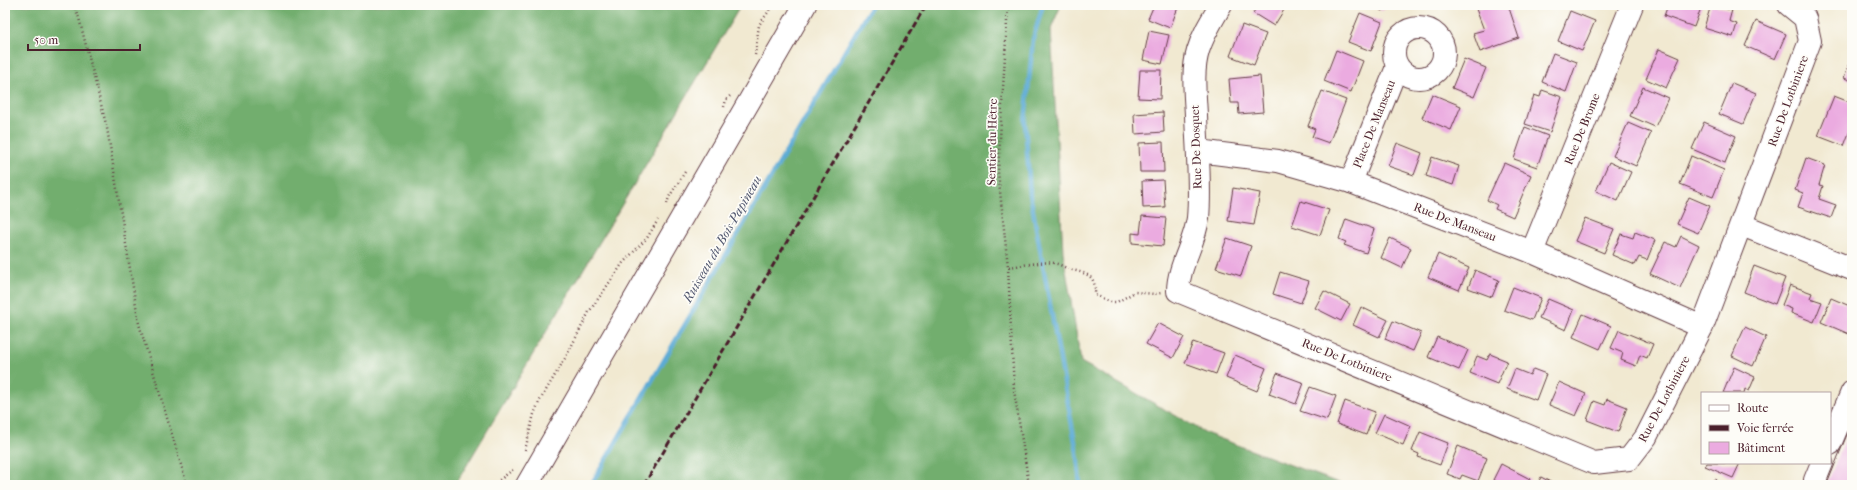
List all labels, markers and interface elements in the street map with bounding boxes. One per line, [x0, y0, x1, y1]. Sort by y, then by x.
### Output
scale bar [28, 26, 140, 52]
text: 50 m [34, 33, 58, 47]
street label: Rue De Lotbiniere [1765, 53, 1811, 149]
street label: Place De Manseau [1350, 78, 1398, 170]
street label: Rue De Brome [1561, 91, 1603, 167]
street label: Sentier du Hêtre [984, 98, 1000, 185]
street label: Rue De Dosquet [1188, 104, 1204, 189]
water label: Ruisseau du Bois-Papineau [679, 173, 764, 306]
street label: Rue De Manseau [1412, 200, 1499, 244]
street label: Rue De Lotbiniere [1300, 336, 1394, 385]
street label: Rue De Lotbiniere [1635, 353, 1693, 445]
legend [1701, 392, 1831, 464]
text: Route [1737, 401, 1769, 415]
text: Voie ferrée [1736, 421, 1794, 435]
text: Bâtiment [1737, 441, 1786, 455]

